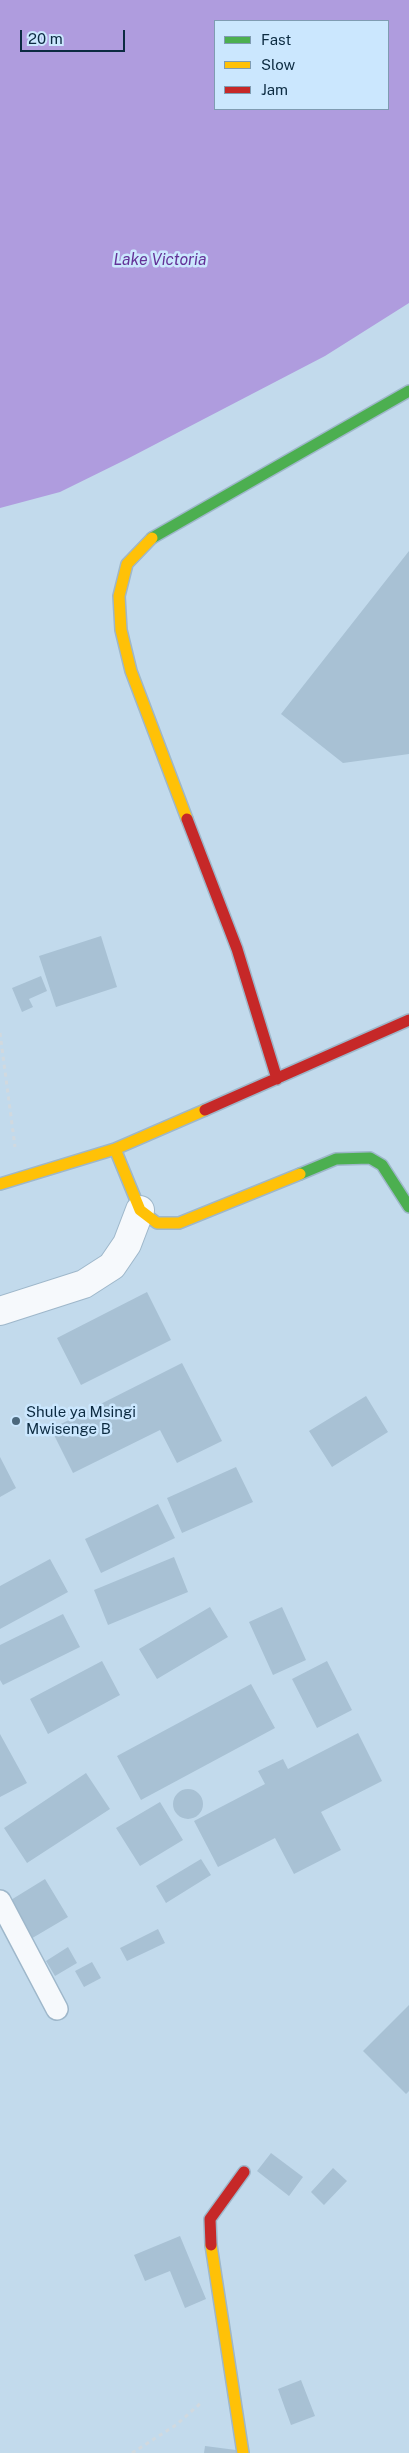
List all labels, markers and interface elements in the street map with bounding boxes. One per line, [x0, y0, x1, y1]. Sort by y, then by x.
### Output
scale bar [22, 20, 128, 52]
legend [214, 20, 389, 110]
text: 20 m [28, 30, 63, 47]
text: Fast [261, 31, 291, 48]
text: Slow [261, 56, 295, 73]
text: Jam [261, 81, 288, 98]
water label: Lake Victoria [113, 250, 207, 270]
place label: Shule ya Msingi Mwisenge B [26, 1403, 136, 1438]
marker: Shule ya Msingi Mwisenge B [10, 1415, 22, 1427]

